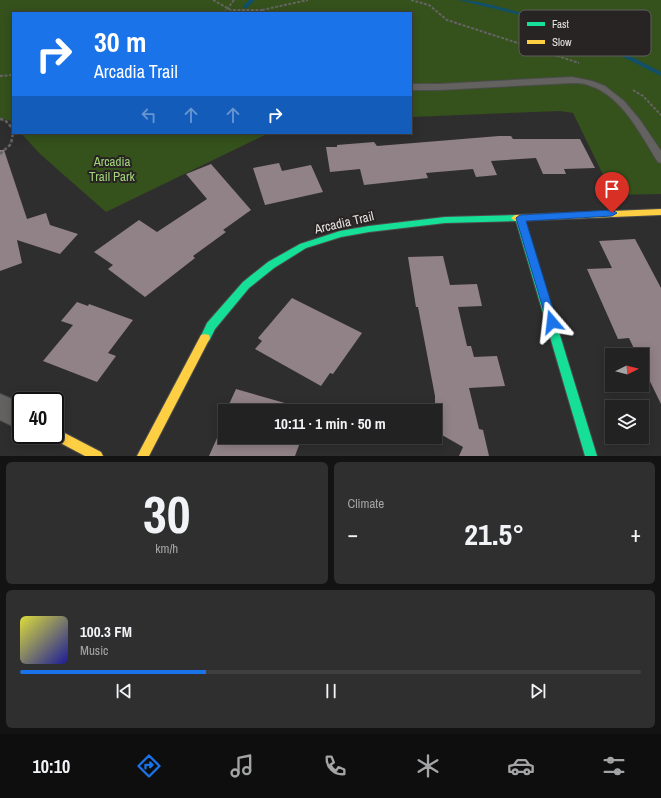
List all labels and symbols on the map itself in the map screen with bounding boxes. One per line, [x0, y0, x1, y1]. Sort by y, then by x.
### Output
legend [519, 10, 651, 56]
text: Fast [552, 17, 570, 31]
text: Slow [552, 35, 572, 49]
park label: Arcadia Trail Park [89, 153, 136, 185]
pin [595, 172, 629, 213]
street label: Arcadia Trail [312, 207, 375, 238]
position arrow [531, 301, 573, 343]
north arrow [605, 348, 649, 392]
speed limit sign: 40 [12, 392, 64, 444]

